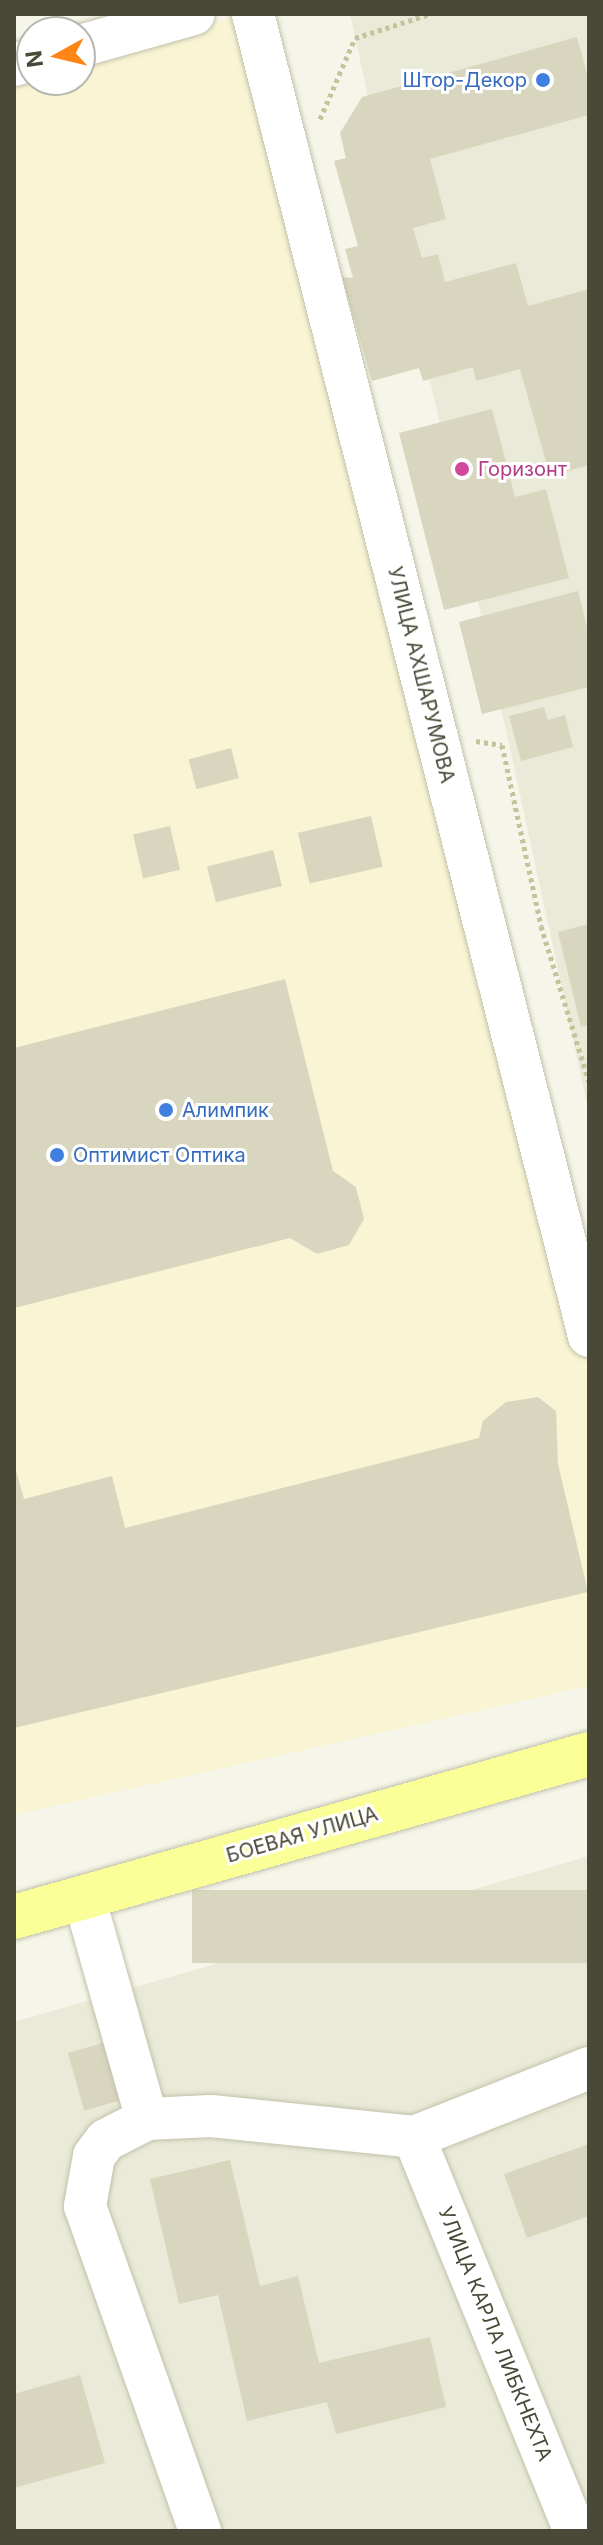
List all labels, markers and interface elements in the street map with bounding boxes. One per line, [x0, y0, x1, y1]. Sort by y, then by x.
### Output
north arrow [16, 16, 96, 96]
text: N [20, 49, 48, 69]
place label: Штор-Декор [402, 68, 527, 92]
marker: Штор-Декор [534, 71, 552, 89]
place label: Горизонт [478, 457, 567, 481]
marker: Горизонт [453, 460, 471, 478]
street label: УЛИЦА АХШАРУМОВА [382, 564, 460, 786]
place label: Алимпик [182, 1098, 269, 1122]
marker: Алимпик [157, 1101, 175, 1119]
place label: Оптимист Оптика [73, 1143, 246, 1167]
marker: Оптимист Оптика [48, 1146, 66, 1164]
street label: БОЕВАЯ УЛИЦА [224, 1802, 380, 1868]
street label: УЛИЦА КАРЛА ЛИБКНЕХТА [433, 2203, 557, 2465]

